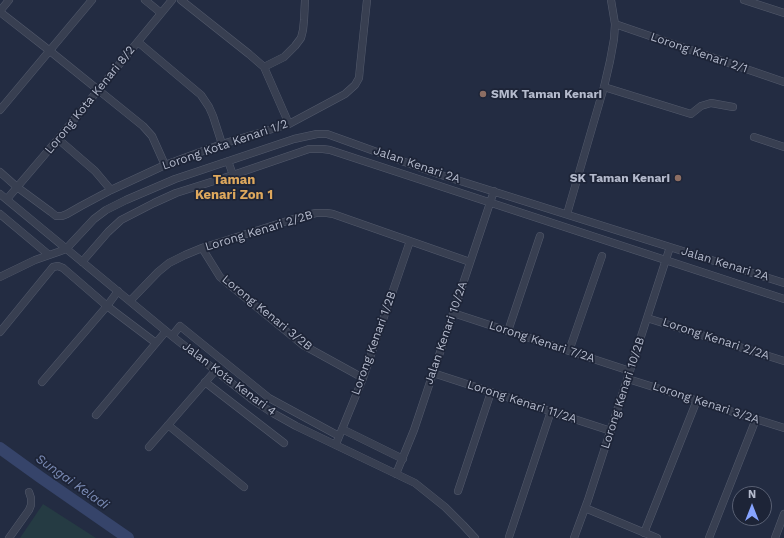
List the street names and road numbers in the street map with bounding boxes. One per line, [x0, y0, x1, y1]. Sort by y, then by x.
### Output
street label: Lorong Kenari 2/1 [649, 30, 749, 76]
street label: Lorong Kota Kenari 8/2 [42, 43, 138, 157]
street label: Lorong Kota Kenari 1/2 [160, 117, 290, 173]
street label: Jalan Kenari 2A [372, 143, 462, 187]
street label: Lorong Kenari 2/2B [203, 208, 315, 254]
street label: Jalan Kenari 2A [679, 244, 771, 284]
street label: Lorong Kenari 3/2B [219, 272, 315, 354]
street label: Jalan Kenari 10/2A [422, 280, 470, 386]
street label: Lorong Kenari 1/2B [349, 289, 399, 397]
street label: Lorong Kenari 2/2A [661, 315, 771, 363]
street label: Lorong Kenari 7/2A [487, 318, 597, 366]
street label: Lorong Kenari 10/2B [598, 335, 648, 451]
street label: Jalan Kota Kenari 4 [179, 339, 279, 419]
street label: Lorong Kenari 11/2A [465, 378, 579, 426]
street label: Lorong Kenari 3/2A [651, 379, 761, 427]

